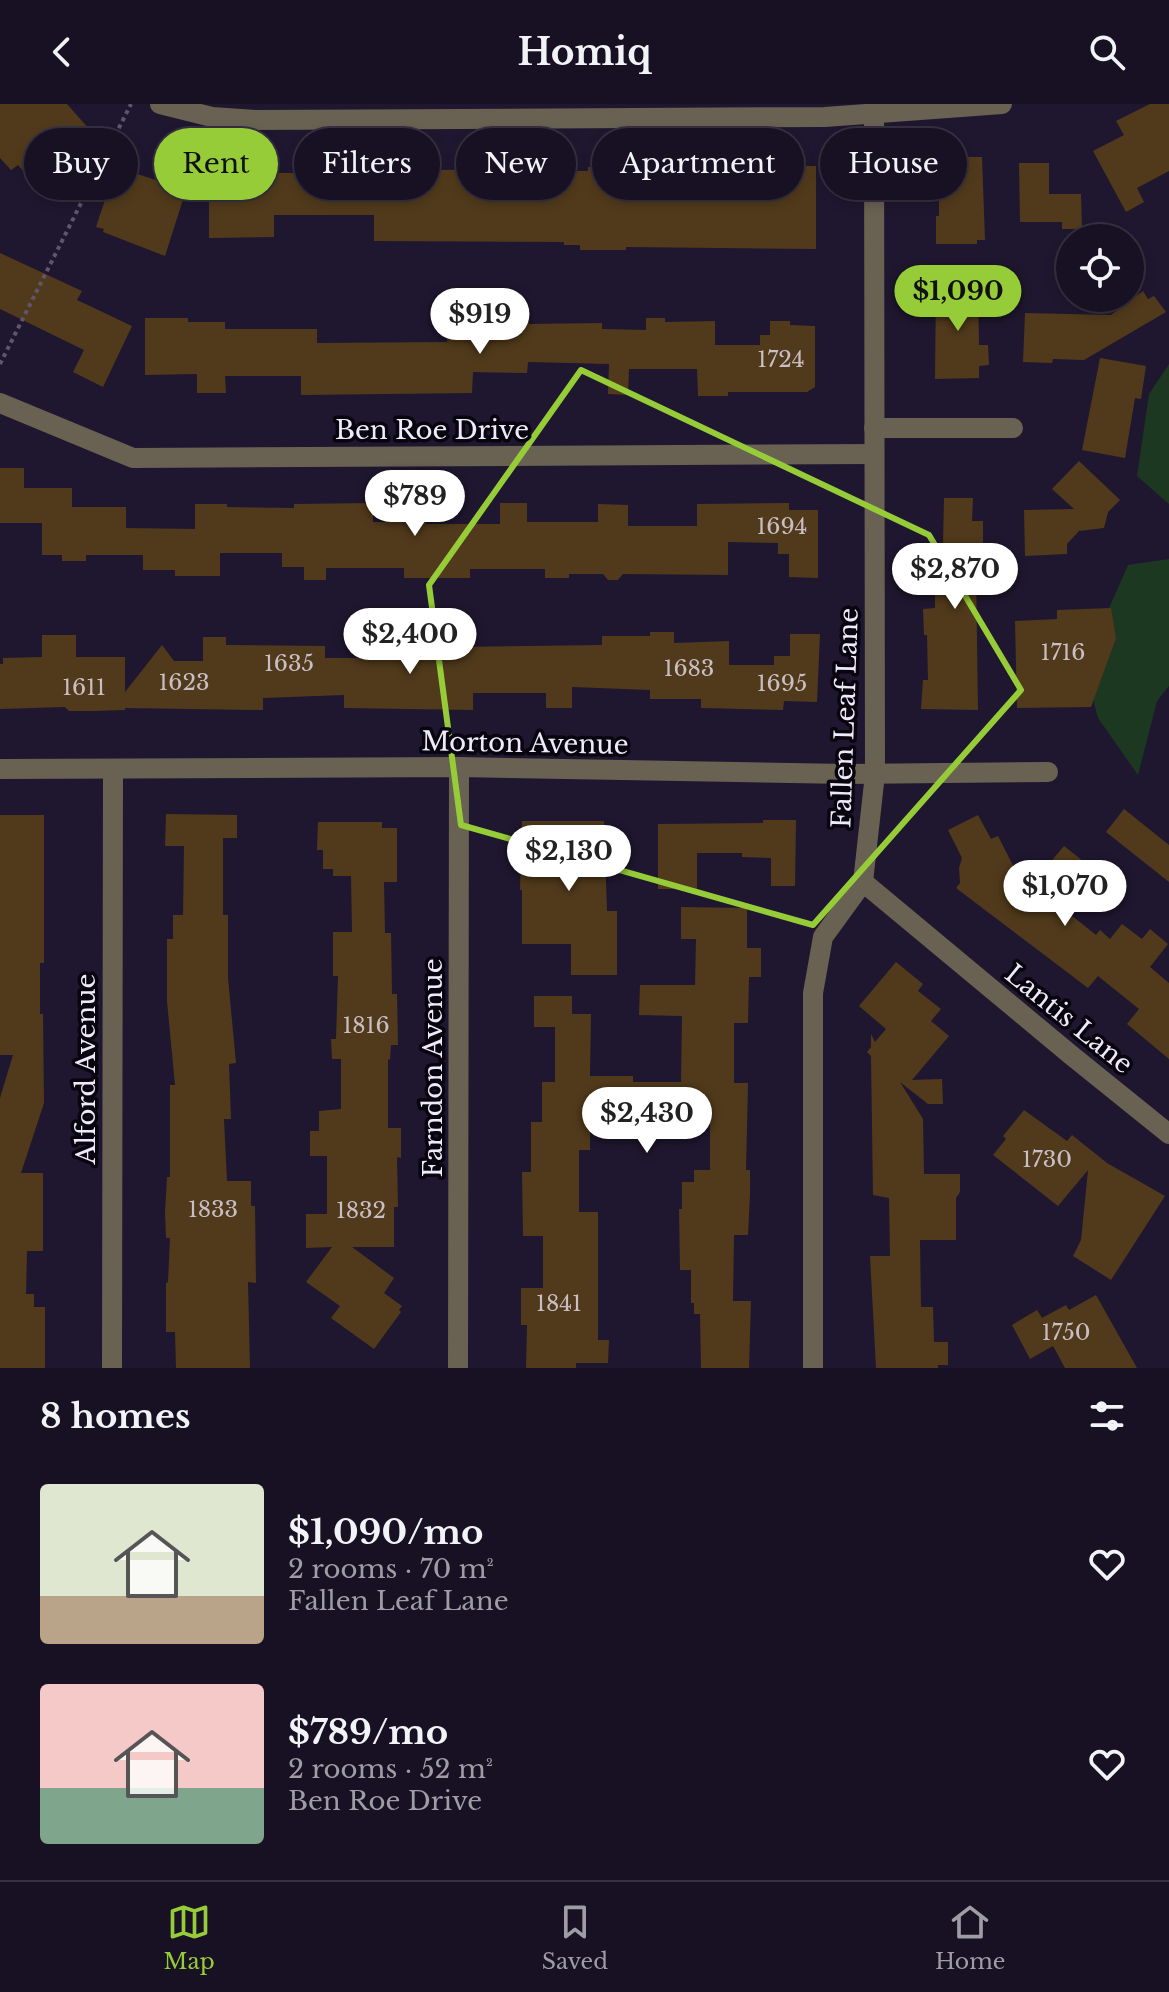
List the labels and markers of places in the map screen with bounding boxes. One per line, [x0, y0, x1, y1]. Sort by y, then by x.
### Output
pin: $1,090 [893, 265, 1023, 333]
pin: $919 [433, 288, 527, 356]
pin: $789 [368, 470, 462, 538]
pin: $2,870 [890, 543, 1020, 611]
pin: $2,400 [345, 608, 475, 676]
pin: $2,130 [504, 825, 634, 893]
pin: $1,070 [1000, 860, 1130, 928]
pin: $2,430 [582, 1087, 712, 1155]

